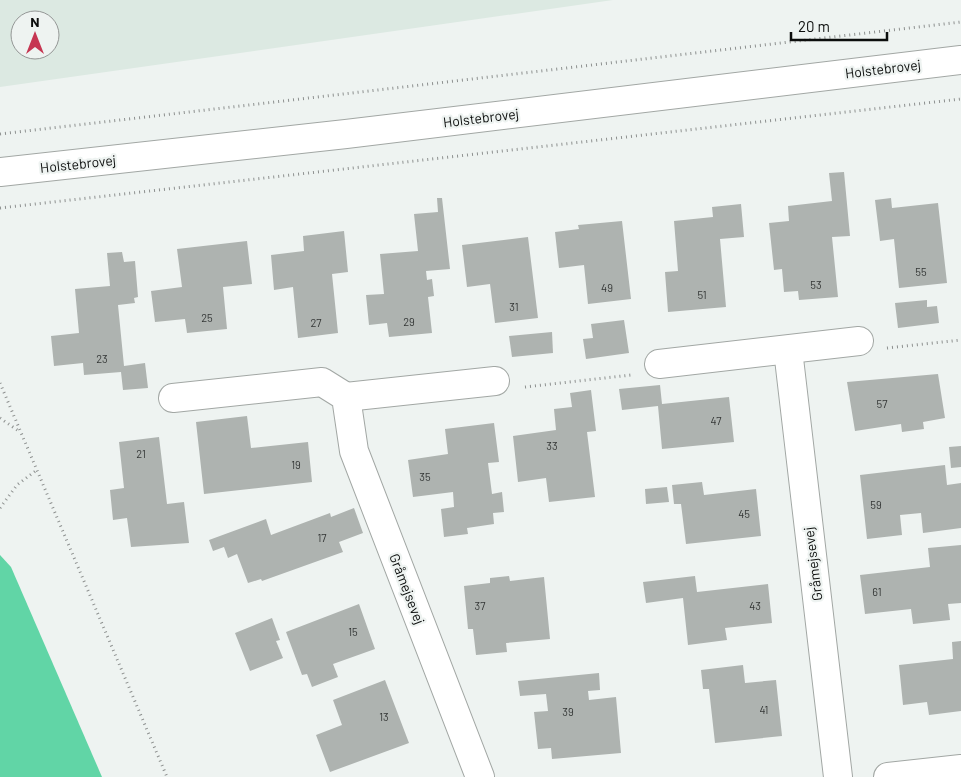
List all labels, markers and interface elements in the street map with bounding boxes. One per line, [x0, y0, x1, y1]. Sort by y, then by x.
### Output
north arrow [10, 10, 60, 60]
scale bar [791, 10, 887, 42]
text: N [30, 13, 40, 30]
text: 20 m [798, 17, 830, 35]
street label: Holstebrovej [844, 55, 922, 82]
street label: Holstebrovej [442, 104, 520, 131]
street label: Holstebrovej [39, 151, 117, 176]
house number: 55 [915, 265, 927, 278]
house number: 53 [810, 278, 822, 291]
house number: 49 [601, 281, 613, 294]
house number: 51 [697, 288, 707, 301]
house number: 31 [509, 300, 519, 313]
house number: 25 [201, 311, 213, 324]
house number: 29 [403, 315, 415, 328]
house number: 27 [310, 316, 322, 329]
house number: 23 [96, 352, 108, 365]
house number: 57 [877, 397, 887, 410]
house number: 47 [711, 414, 721, 427]
house number: 33 [546, 439, 558, 452]
house number: 21 [136, 447, 146, 460]
house number: 19 [291, 458, 301, 471]
house number: 35 [419, 470, 431, 483]
house number: 59 [870, 498, 882, 511]
house number: 45 [738, 507, 750, 520]
street label: Gråmejsevej [800, 526, 825, 602]
house number: 17 [317, 531, 327, 544]
street label: Gråmejsevej [386, 551, 429, 627]
house number: 61 [872, 585, 882, 598]
house number: 37 [475, 599, 485, 612]
house number: 43 [749, 599, 761, 612]
house number: 15 [348, 625, 358, 638]
house number: 41 [760, 703, 768, 716]
house number: 39 [562, 705, 574, 718]
house number: 13 [379, 710, 389, 723]

